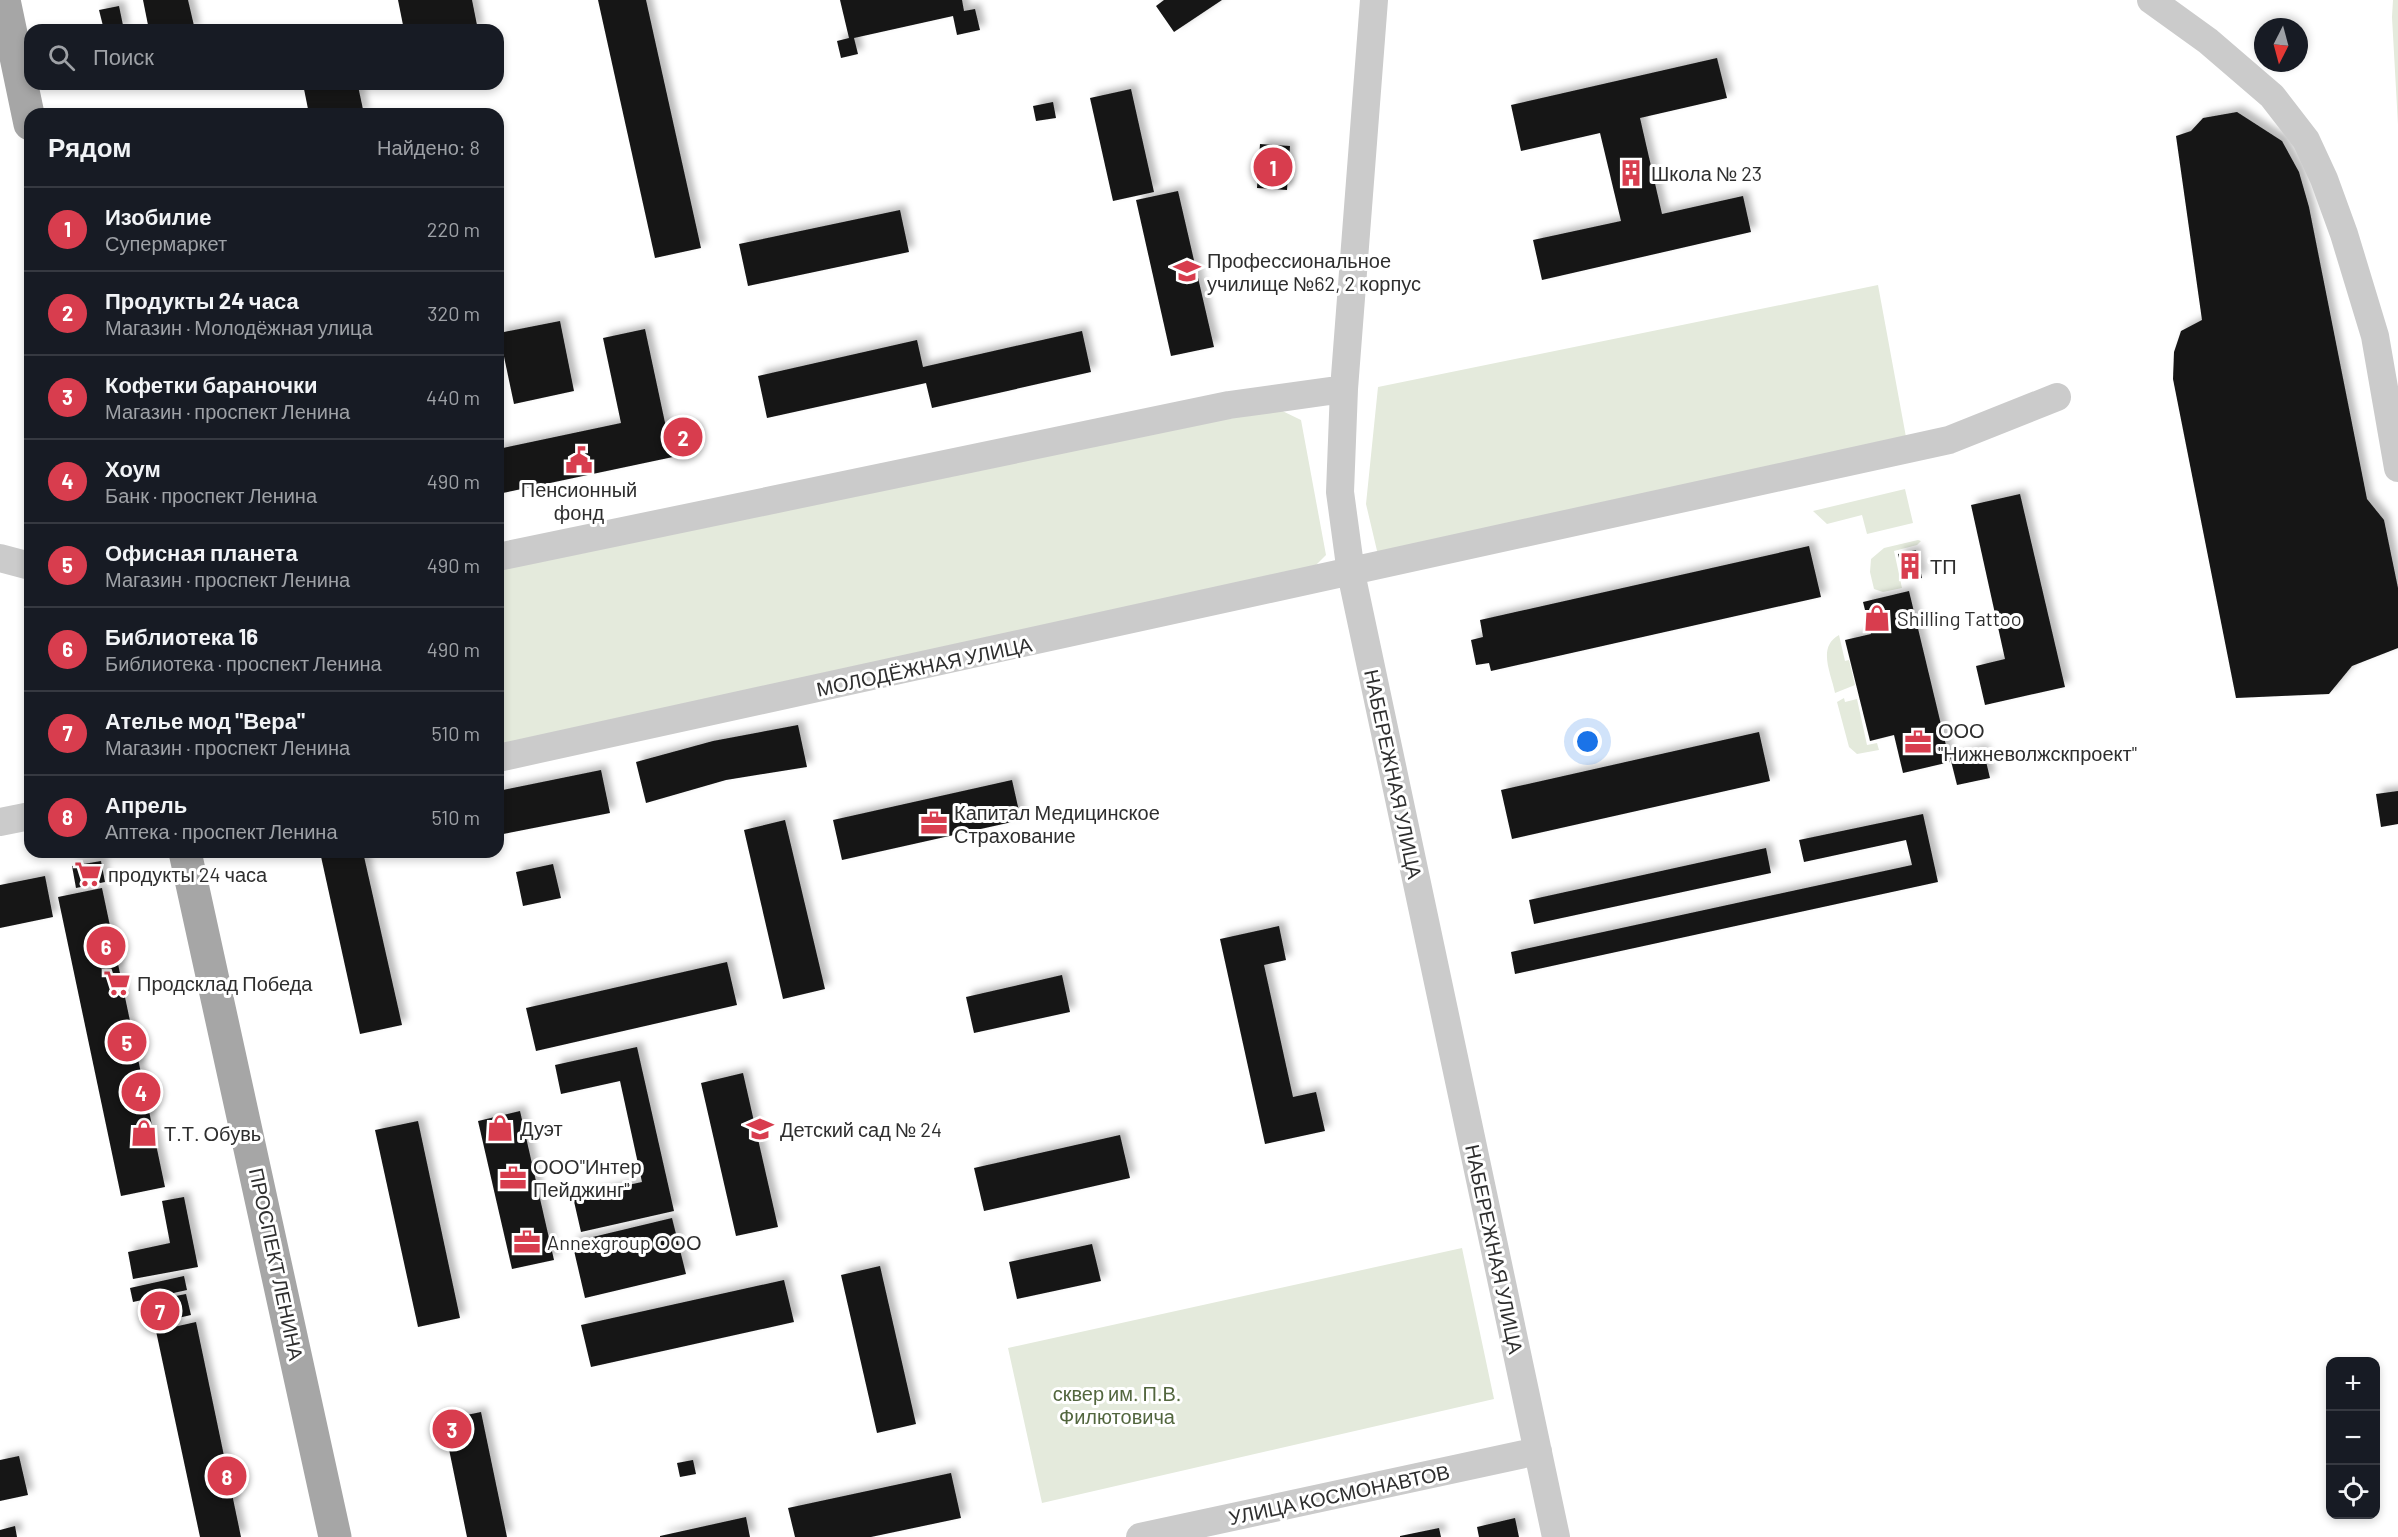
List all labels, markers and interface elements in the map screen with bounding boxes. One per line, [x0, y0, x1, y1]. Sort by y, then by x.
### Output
north arrow [2254, 18, 2308, 72]
search box [24, 24, 504, 90]
icon: search [45, 41, 78, 74]
text: Поиск [93, 43, 154, 69]
text: Рядом [48, 131, 131, 162]
text: Найдено: 8 [377, 135, 480, 159]
pin: 1 [1254, 144, 1292, 190]
building icon: Школа № 23 [1616, 158, 1646, 188]
place label: Школа № 23 [1651, 161, 1762, 185]
text: Изобилие [105, 203, 212, 229]
text: 1 [64, 217, 71, 241]
text: 220 m [427, 217, 480, 241]
text: Супермаркет [105, 231, 227, 255]
place label: Профессиональное училище №62, 2 корпус [1207, 248, 1421, 295]
school or university icon: Профессиональное училище №62, 2 корпус [1172, 256, 1202, 286]
text: Продукты 24 часа [105, 287, 299, 313]
text: 2 [62, 301, 73, 325]
text: 320 m [427, 301, 480, 325]
text: Магазин · Молодёжная улица [105, 315, 373, 339]
text: Кофетки бараночки [105, 371, 317, 397]
text: 3 [62, 385, 73, 409]
text: 440 m [426, 385, 480, 409]
text: Магазин · проспект Ленина [105, 399, 350, 423]
pin: 2 [664, 414, 702, 460]
public building icon: Пенсионный фонд [564, 445, 594, 475]
text: Хоум [105, 455, 161, 481]
text: 4 [61, 469, 74, 493]
text: 490 m [427, 469, 480, 493]
place label: Пенсионный фонд [521, 477, 637, 524]
text: Банк · проспект Ленина [105, 483, 317, 507]
text: Офисная планета [105, 539, 298, 565]
building icon: ТП [1895, 551, 1925, 581]
text: 5 [62, 553, 73, 577]
text: 490 m [427, 553, 480, 577]
place label: ТП [1930, 554, 1957, 578]
text: Магазин · проспект Ленина [105, 567, 350, 591]
shop icon: Shilling Tattoo [1862, 603, 1892, 633]
place label: Shilling Tattoo [1897, 606, 2022, 630]
text: Библиотека 16 [105, 623, 258, 649]
street label: МОЛОДЁЖНАЯ УЛИЦА [814, 631, 1034, 701]
text: 6 [62, 637, 73, 661]
text: 490 m [427, 637, 480, 661]
text: Библиотека · проспект Ленина [105, 651, 382, 675]
street label: НАБЕРЕЖНАЯ УЛИЦА [1360, 667, 1428, 881]
text: Ателье мод "Вера" [105, 707, 305, 733]
place label: ООО "Нижневолжскпроект" [1938, 718, 2137, 765]
text: 7 [63, 721, 72, 745]
text: 510 m [431, 721, 480, 745]
your location [1573, 727, 1602, 756]
office icon: ООО "Нижневолжскпроект" [1903, 727, 1933, 757]
text: Магазин · проспект Ленина [105, 735, 350, 759]
text: Апрель [105, 791, 187, 817]
place label: Капитал Медицинское Страхование [954, 800, 1160, 847]
text: 8 [62, 805, 73, 829]
text: 510 m [431, 805, 480, 829]
office icon: Капитал Медицинское Страхование [919, 808, 949, 838]
text: Аптека · проспект Ленина [105, 819, 338, 843]
supermarket icon: продукты 24 часа [73, 859, 103, 889]
place label: продукты 24 часа [108, 862, 268, 886]
pin: 6 [86, 924, 126, 968]
supermarket icon: Продсклад Победа [102, 968, 132, 998]
place label: Продсклад Победа [137, 971, 313, 995]
pin: 5 [108, 1020, 146, 1064]
pin: 4 [122, 1070, 160, 1114]
shop icon: Дуэт [485, 1113, 515, 1143]
school or university icon: Детский сад № 24 [745, 1114, 775, 1144]
place label: Дуэт [520, 1116, 563, 1140]
place label: Детский сад № 24 [780, 1117, 942, 1141]
shop icon: Т.Т. Обувь [129, 1118, 159, 1148]
place label: Т.Т. Обувь [164, 1121, 261, 1145]
street label: НАБЕРЕЖНАЯ УЛИЦА [1461, 1142, 1529, 1356]
place label: ООО"Интер Пейджинг" [533, 1154, 642, 1201]
office icon: ООО"Интер Пейджинг" [498, 1163, 528, 1193]
street label: ПРОСПЕКТ ЛЕНИНА [245, 1166, 309, 1363]
office icon: Annexgroup ООО [512, 1227, 542, 1257]
place label: Annexgroup ООО [547, 1230, 701, 1254]
pin: 7 [140, 1288, 180, 1334]
map controls [2326, 1357, 2380, 1519]
button: + [2326, 1357, 2380, 1411]
park label: сквер им. П.В. Филютовича [1053, 1381, 1181, 1428]
pin: 3 [432, 1406, 472, 1452]
button: − [2326, 1411, 2380, 1465]
pin: 8 [208, 1454, 246, 1498]
street label: УЛИЦА КОСМОНАВТОВ [1226, 1459, 1452, 1529]
button: locate [2326, 1465, 2380, 1519]

